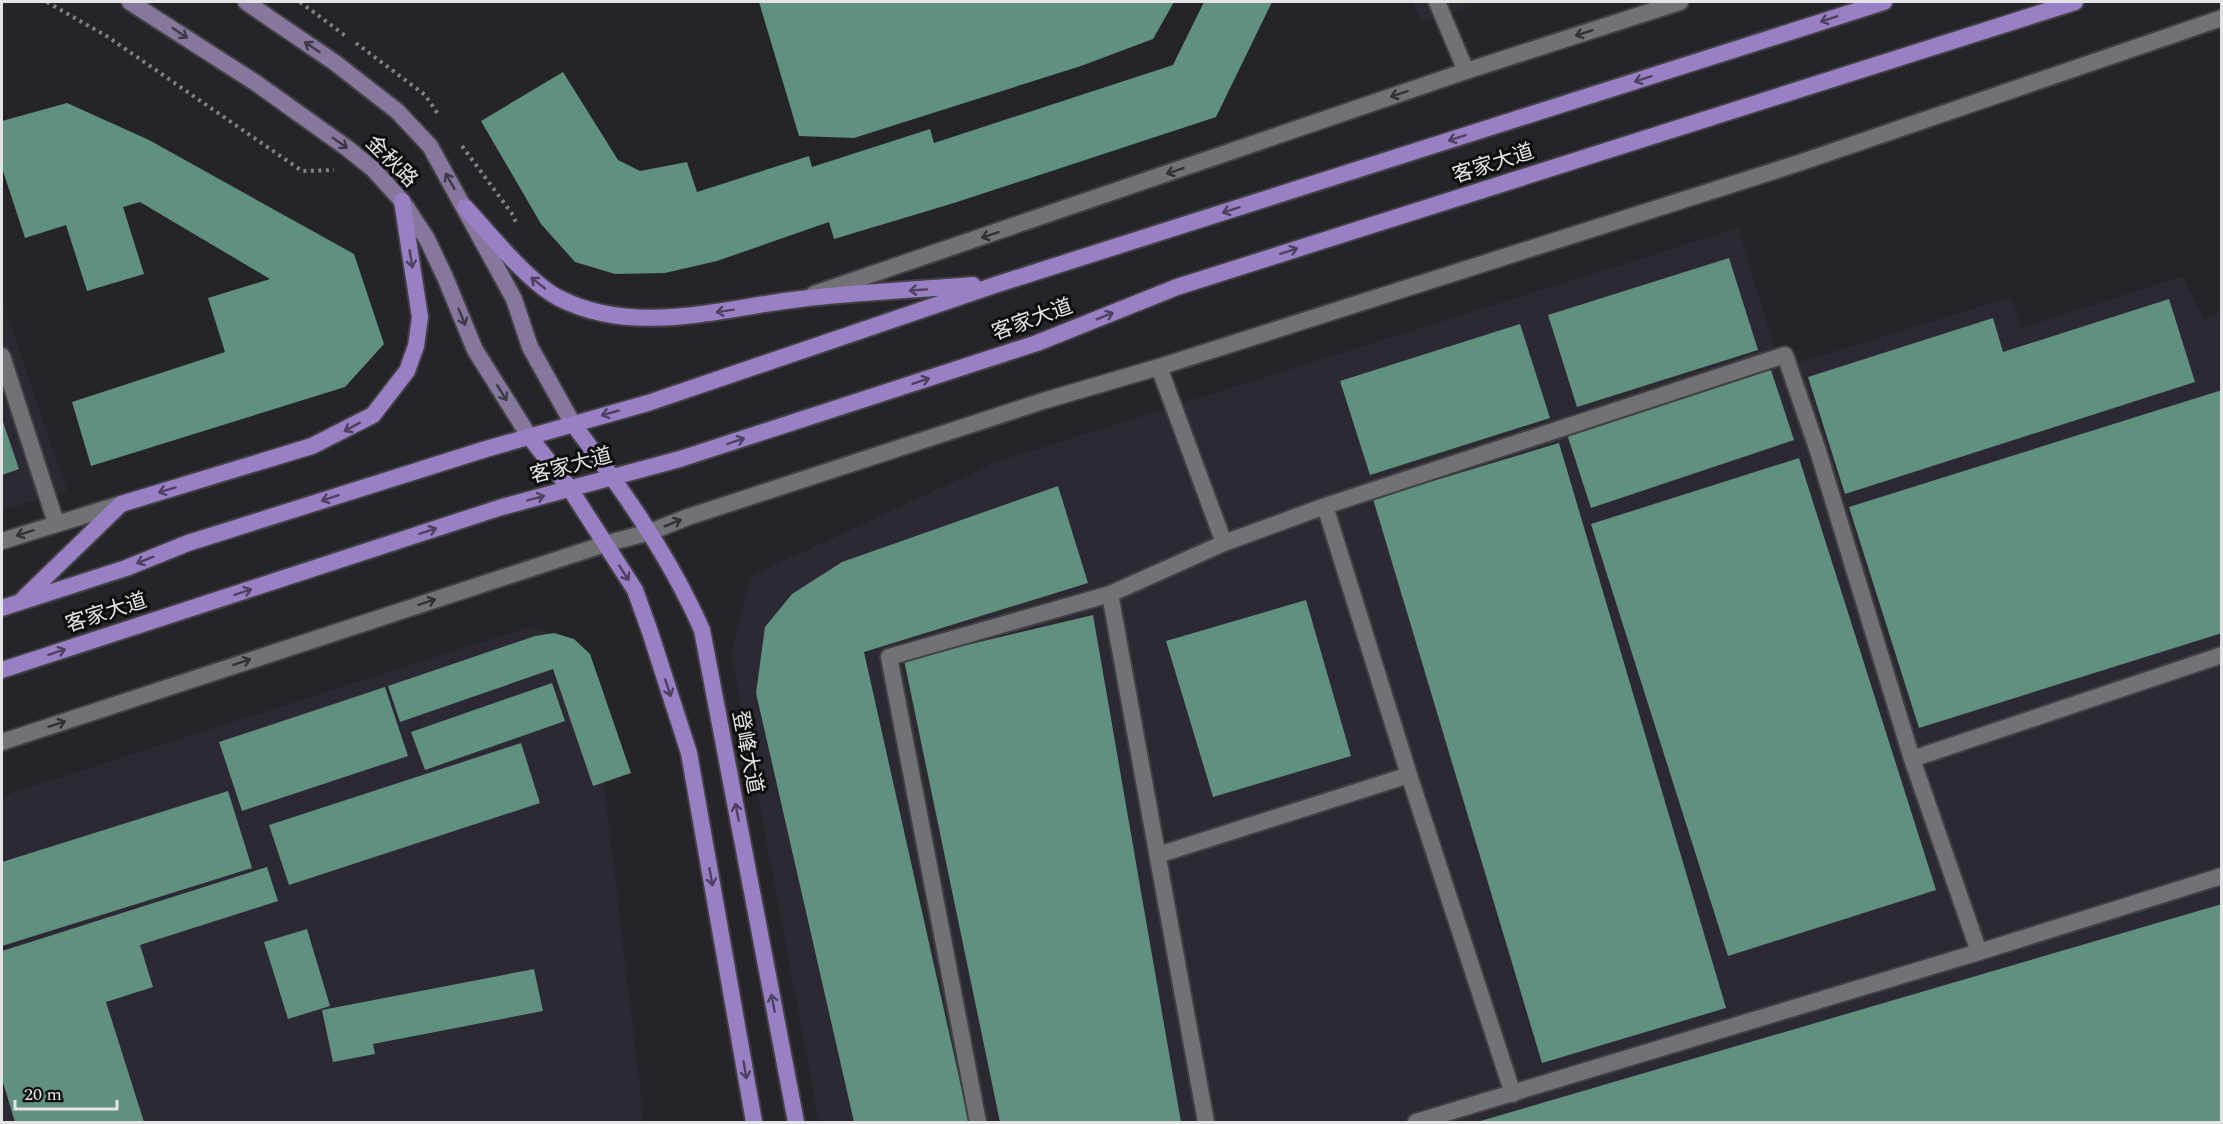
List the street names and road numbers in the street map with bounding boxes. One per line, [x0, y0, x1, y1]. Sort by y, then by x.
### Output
street label: 金秋路 [358, 128, 425, 195]
street label: 客家大道 [1448, 136, 1538, 192]
street label: 客家大道 [987, 291, 1077, 349]
street label: 客家大道 [527, 440, 616, 492]
street label: 客家大道 [61, 585, 151, 641]
street label: 登峰大道 [723, 708, 771, 796]

